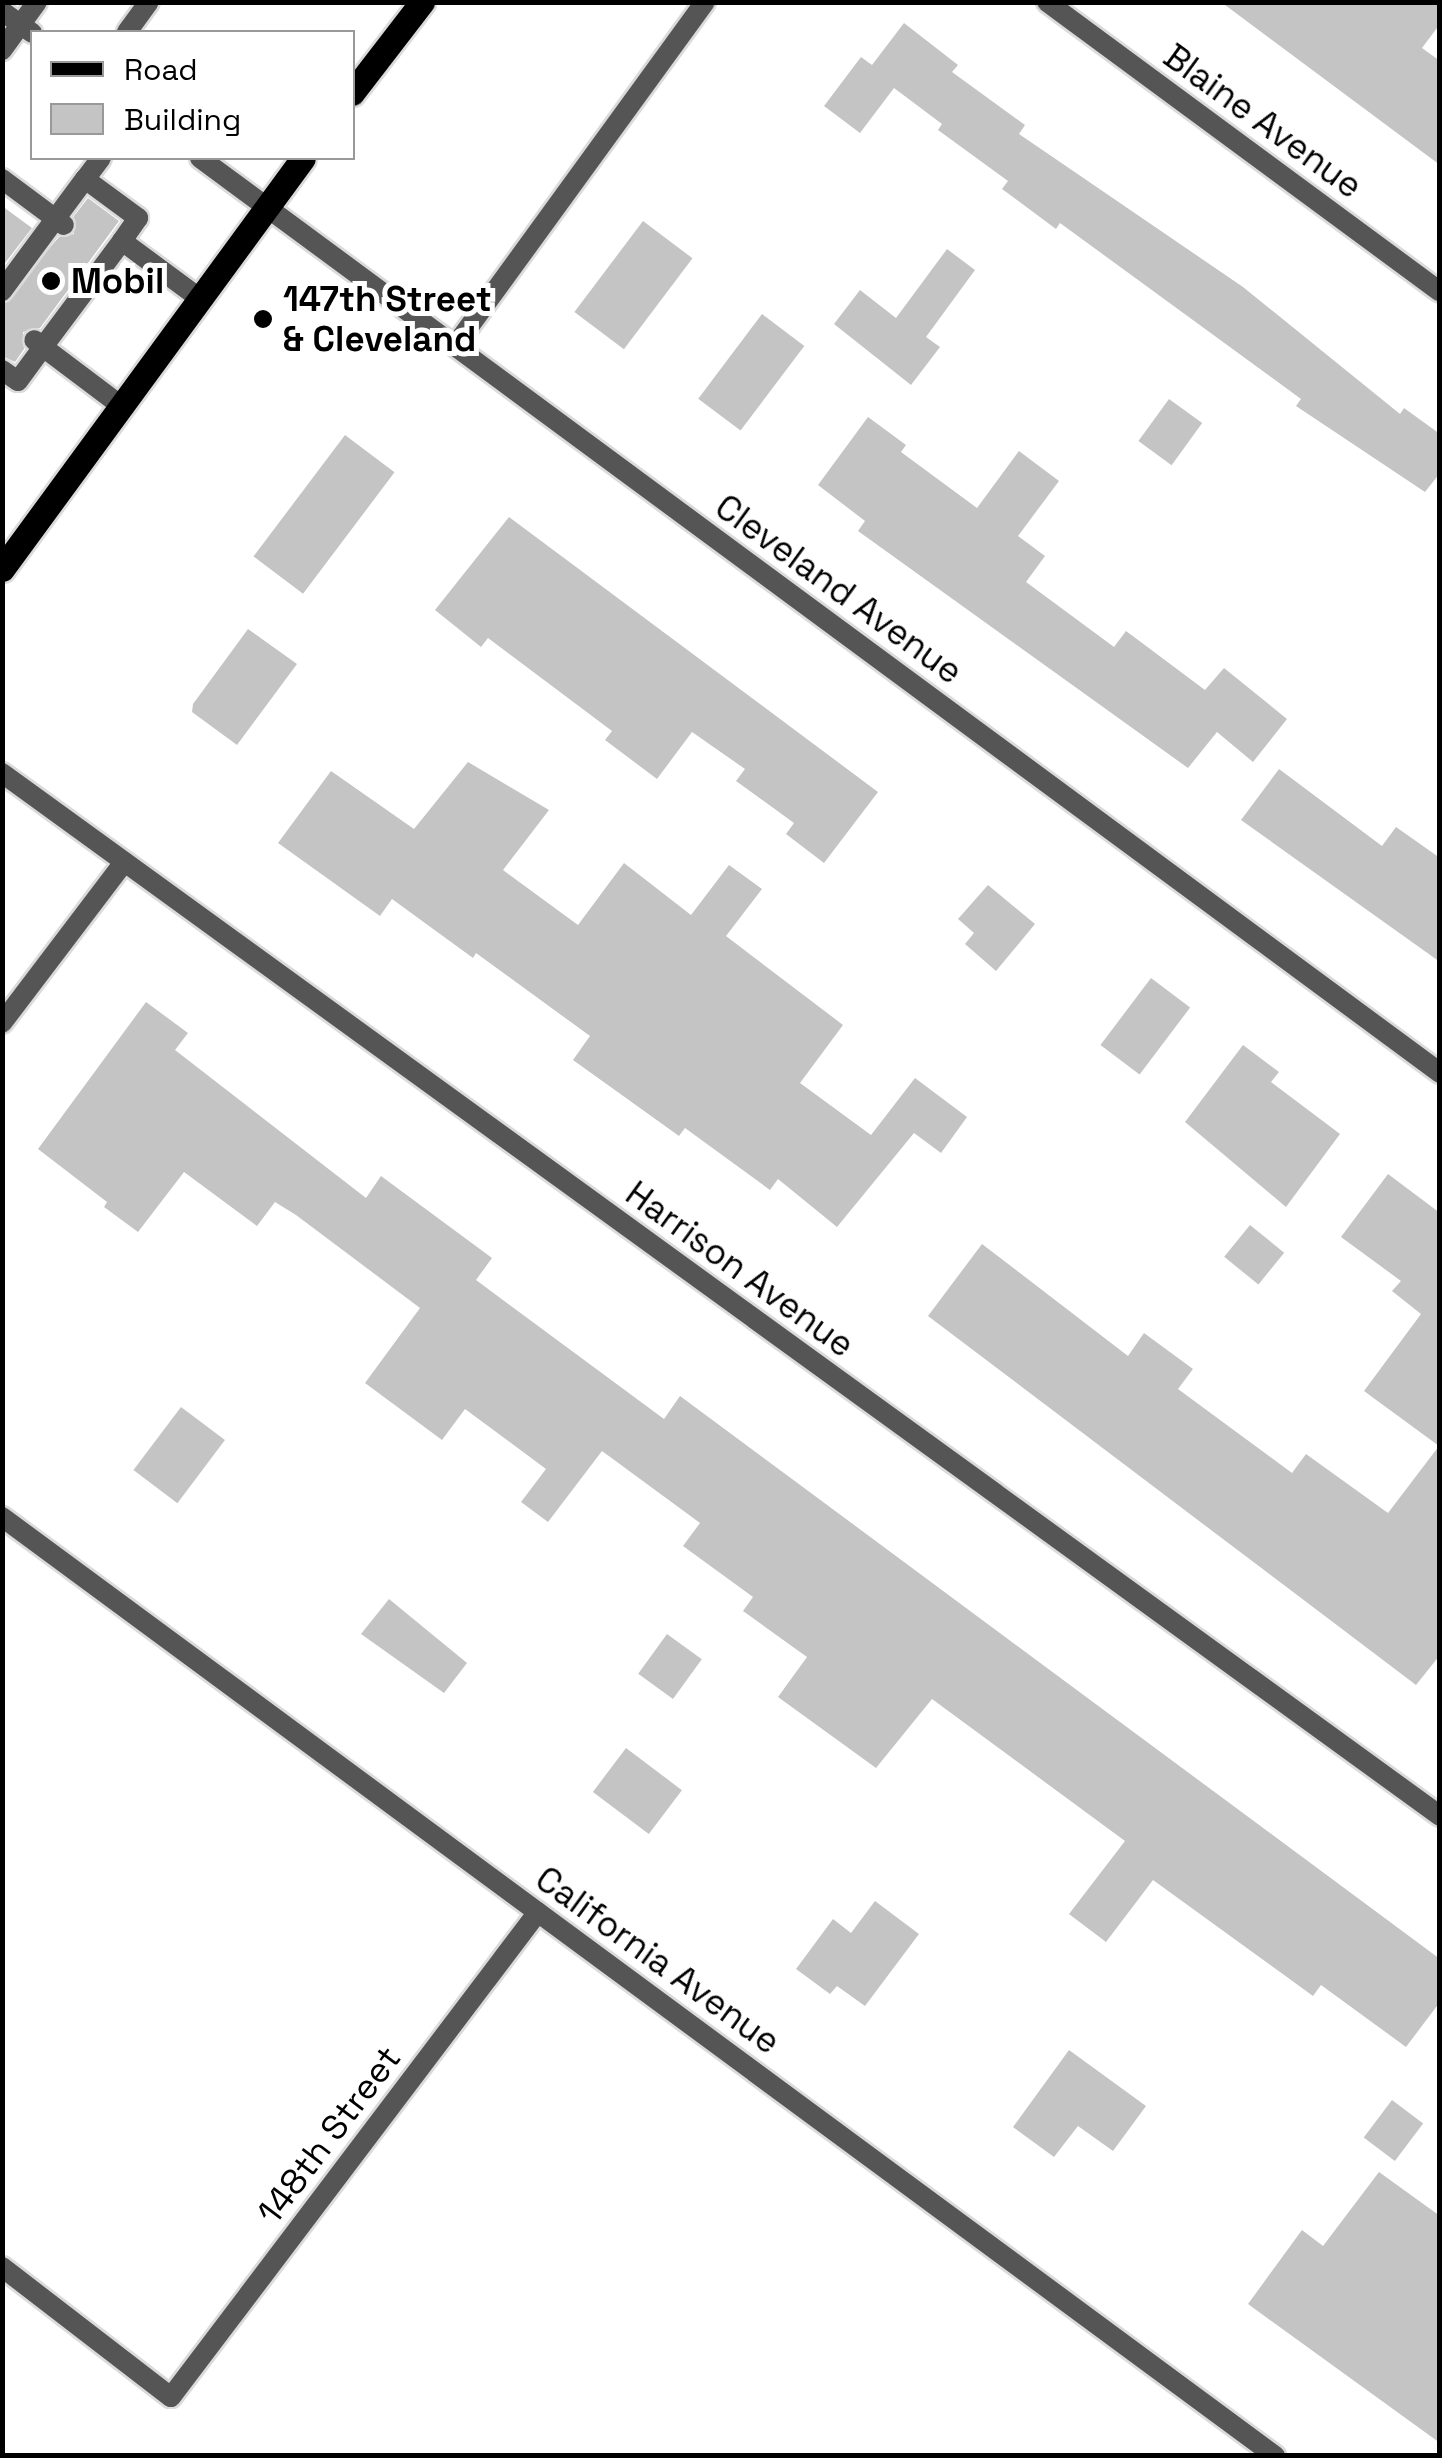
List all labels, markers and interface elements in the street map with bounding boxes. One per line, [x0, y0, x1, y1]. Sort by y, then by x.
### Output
legend [30, 30, 355, 160]
street label: Blaine Avenue [1156, 35, 1370, 207]
text: Road [124, 50, 198, 89]
text: Building [124, 100, 241, 139]
place label: Mobil [71, 260, 164, 302]
marker: Mobil [40, 270, 62, 292]
place label: 147th Street & Cleveland [283, 278, 492, 360]
marker: 147th Street & Cleveland [252, 308, 274, 330]
street label: Cleveland Avenue [707, 485, 971, 693]
street label: Harrison Avenue [618, 1172, 862, 1366]
street label: California Avenue [528, 1857, 788, 2063]
street label: 148th Street [248, 2038, 410, 2232]

